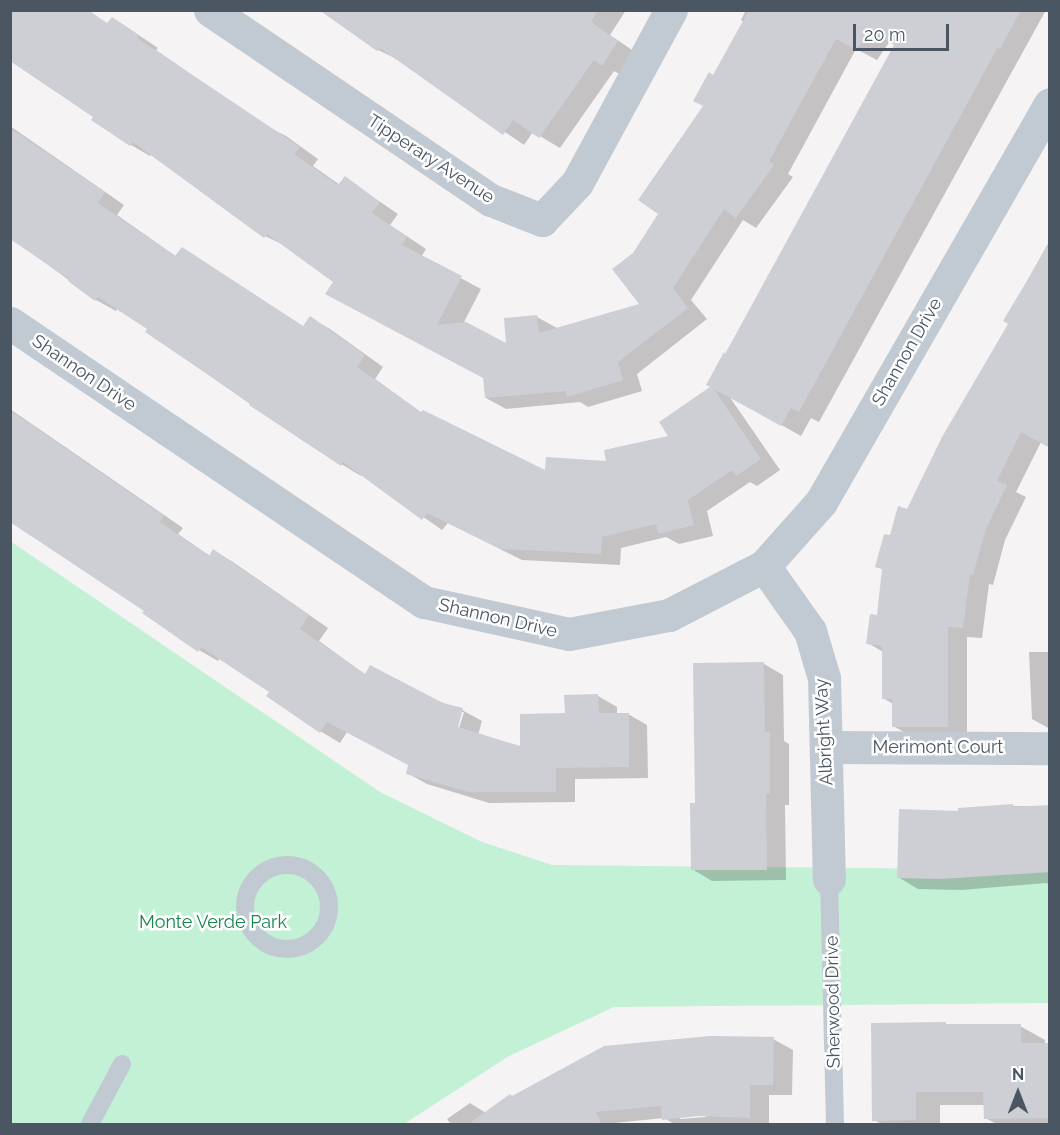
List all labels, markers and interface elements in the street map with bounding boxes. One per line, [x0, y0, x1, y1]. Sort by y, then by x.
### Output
scale bar [856, 12, 952, 50]
text: 20 m [864, 24, 906, 45]
street label: Tipperary Avenue [363, 110, 499, 208]
street label: Shannon Drive [867, 294, 947, 410]
street label: Shannon Drive [28, 330, 140, 416]
street label: Shannon Drive [437, 594, 559, 642]
street label: Albright Way [810, 678, 838, 786]
street label: Merimont Court [873, 736, 1003, 758]
park label: Monte Verde Park [139, 911, 287, 933]
street label: Sherwood Drive [821, 935, 845, 1069]
north arrow [988, 1063, 1048, 1123]
text: N [1012, 1065, 1024, 1084]

